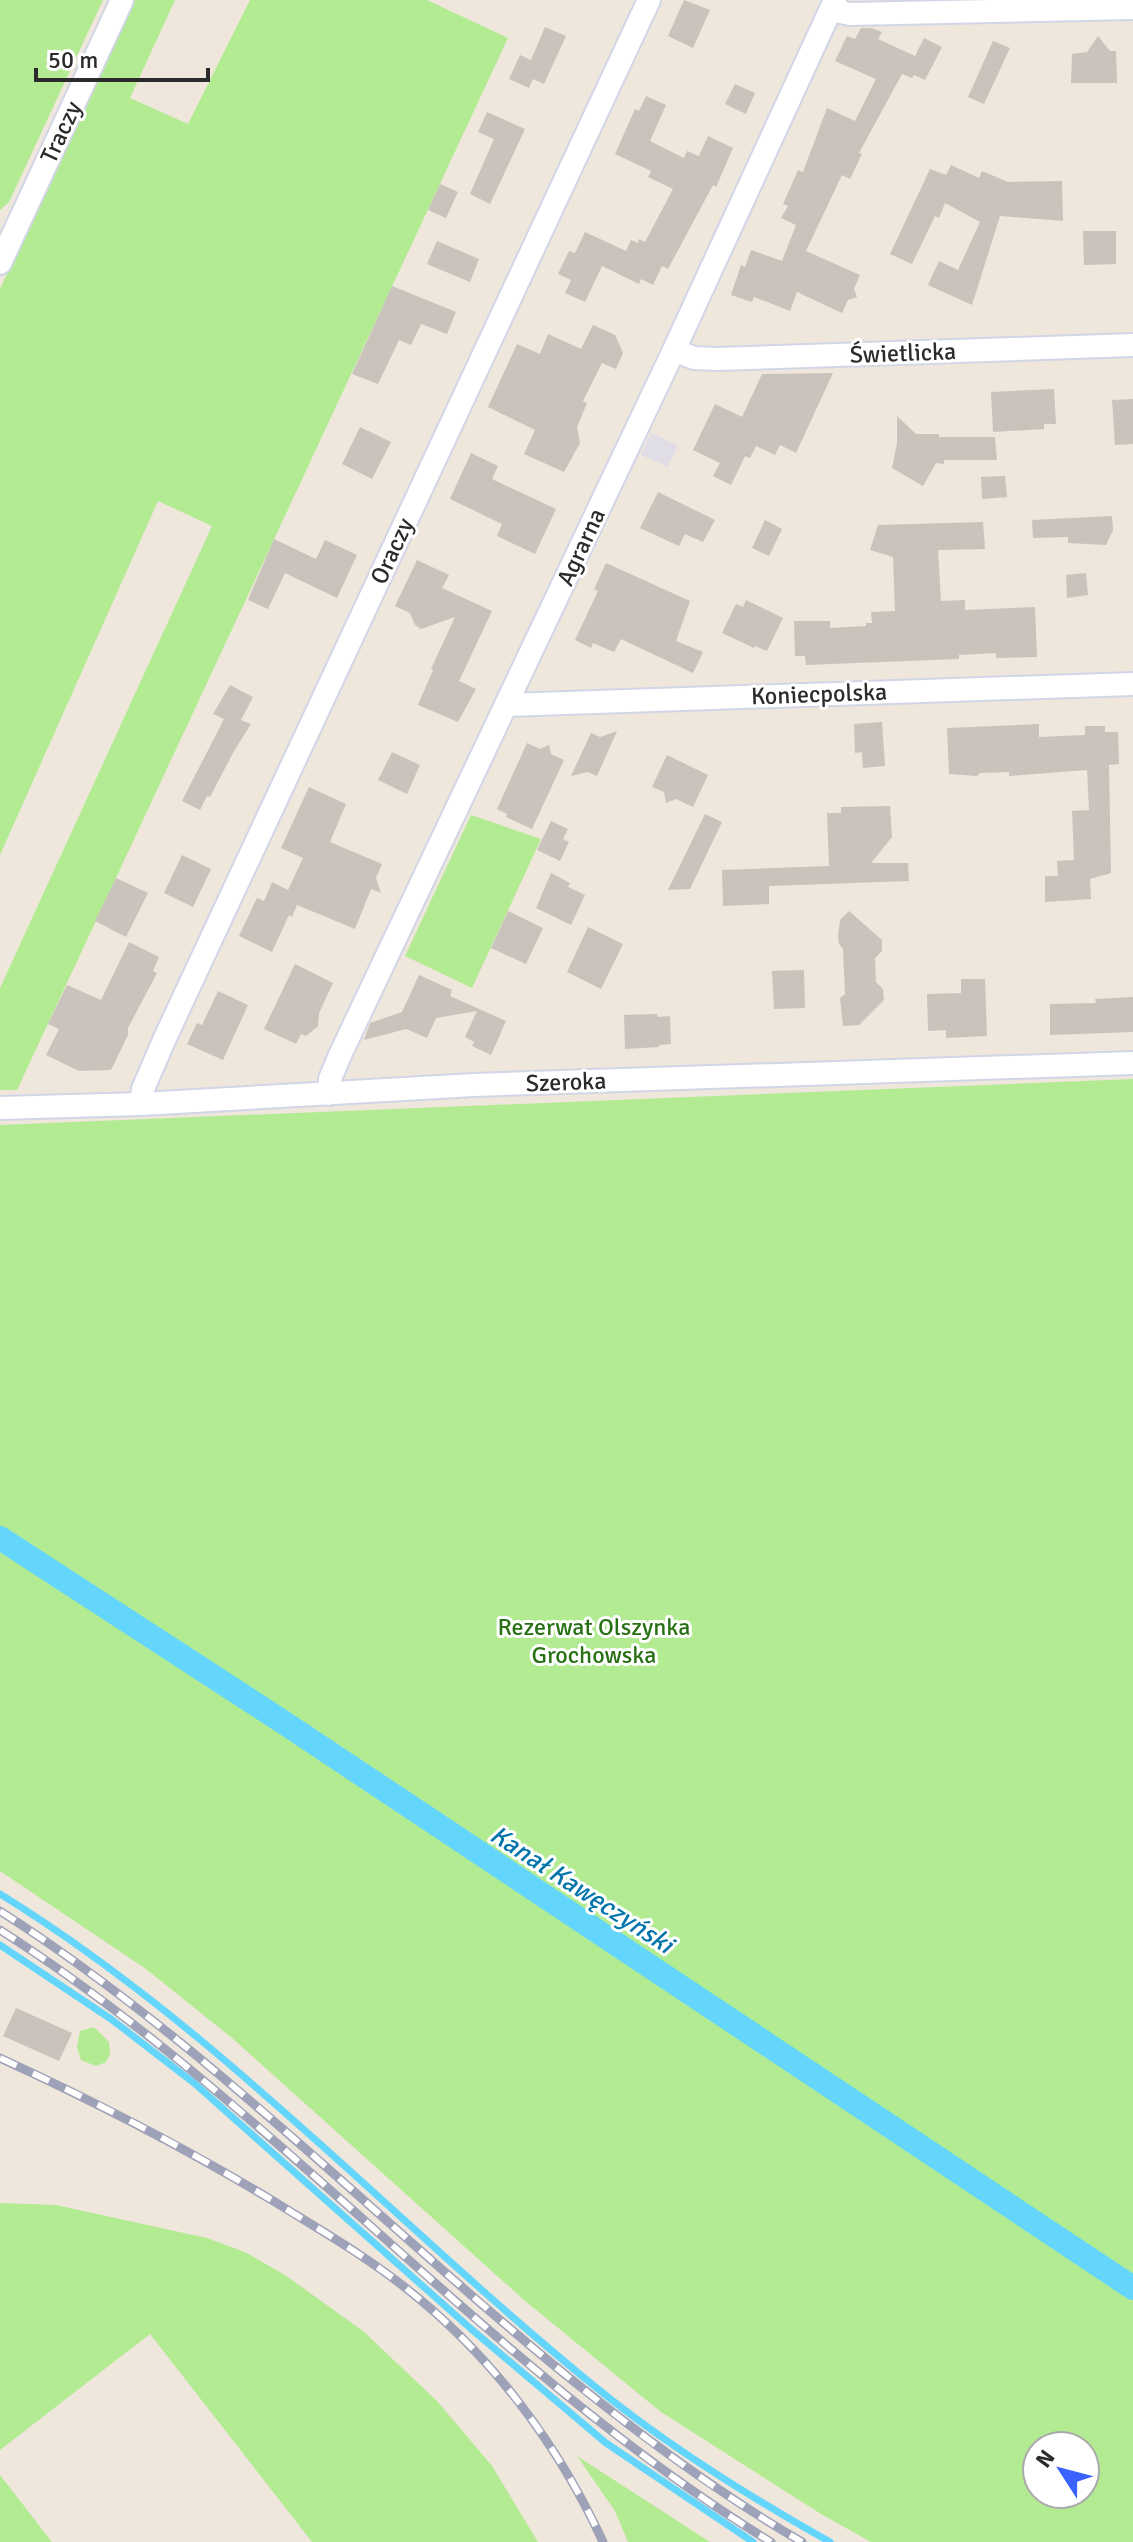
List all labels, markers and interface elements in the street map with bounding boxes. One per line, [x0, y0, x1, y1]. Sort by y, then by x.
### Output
scale bar [36, 32, 208, 82]
text: 50 m [48, 45, 98, 75]
street label: Traczy [34, 96, 88, 168]
street label: Świetlicka [849, 336, 957, 370]
street label: Agrarna [550, 503, 612, 591]
street label: Oraczy [364, 513, 420, 589]
street label: Koniecpolska [750, 677, 888, 711]
street label: Szeroka [525, 1066, 607, 1098]
park label: Rezerwat Olszynka Grochowska [497, 1612, 691, 1670]
water label: Kanał Kawęczyński [484, 1819, 681, 1963]
north arrow [1021, 2430, 1101, 2510]
text: N [1030, 2444, 1061, 2473]

